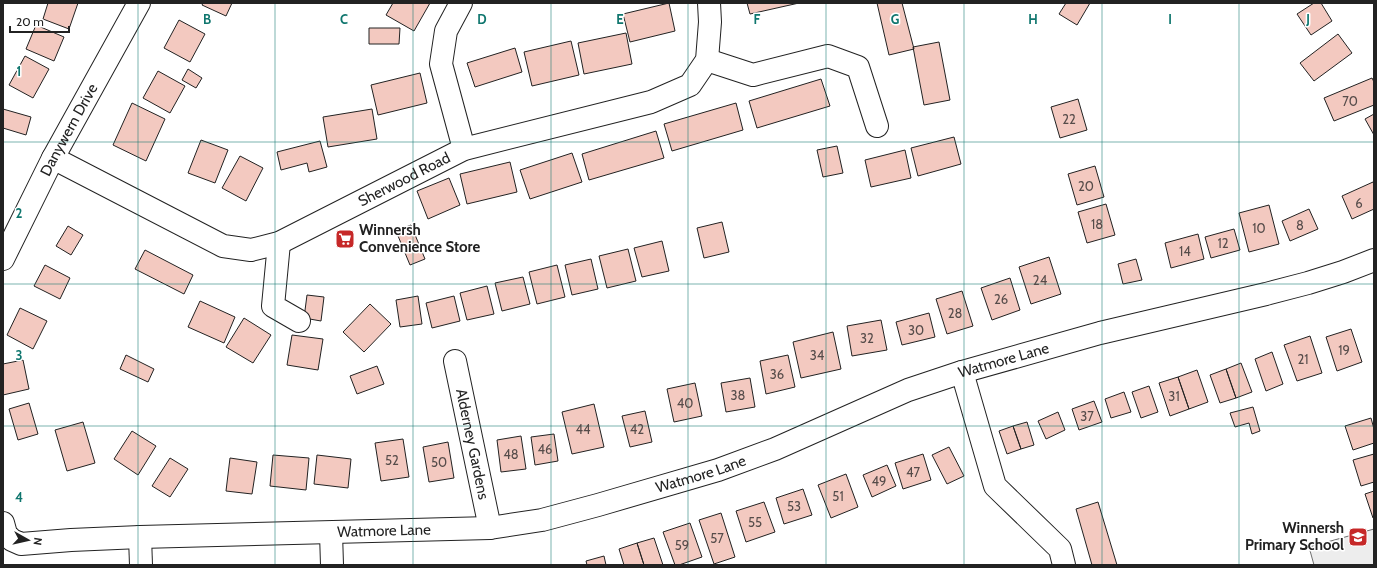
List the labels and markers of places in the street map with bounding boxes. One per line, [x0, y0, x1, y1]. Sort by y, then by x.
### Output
place label: Winnersh Convenience Store [359, 221, 480, 256]
supermarket icon: Winnersh Convenience Store [334, 228, 356, 250]
place label: Winnersh Primary School [1245, 519, 1344, 554]
school or university icon: Winnersh Primary School [1347, 526, 1369, 548]

